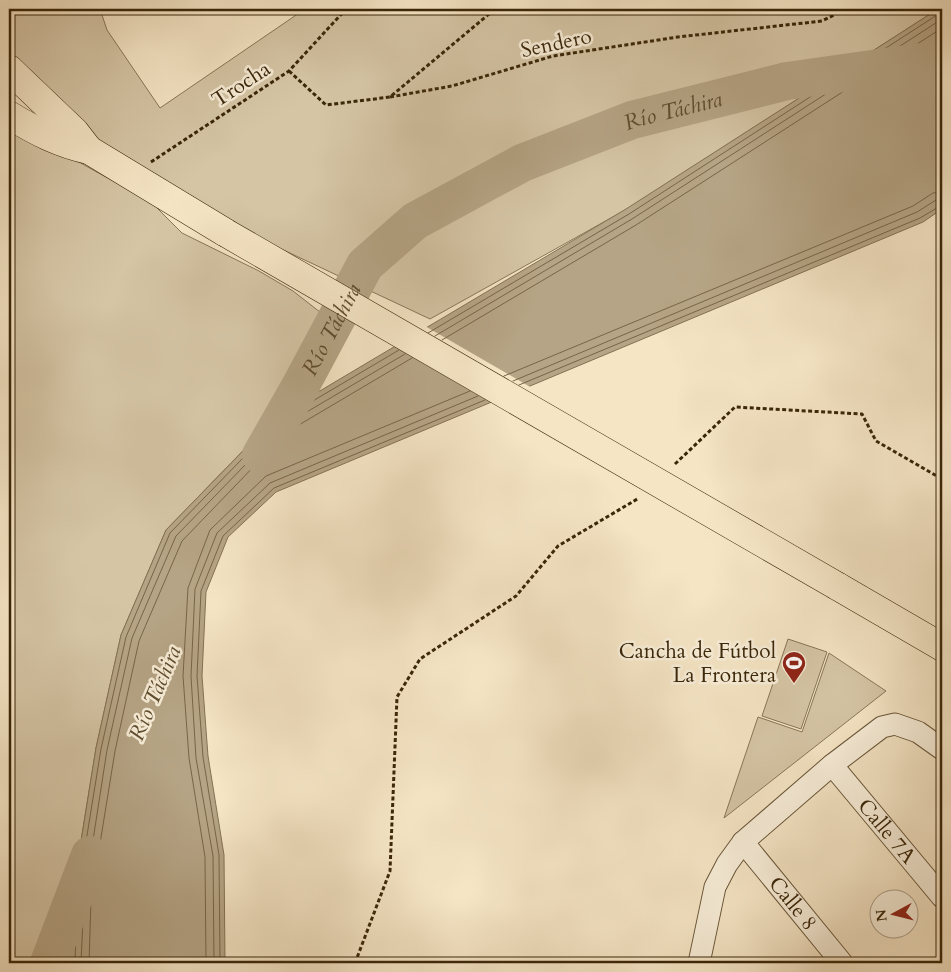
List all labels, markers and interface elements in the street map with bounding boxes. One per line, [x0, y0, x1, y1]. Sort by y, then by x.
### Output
street label: Sendero [518, 22, 594, 65]
street label: Trocha [206, 55, 276, 114]
water label: Río Táchira [619, 84, 725, 138]
water label: Río Táchira [295, 278, 369, 381]
place label: Cancha de Fútbol La Frontera [619, 637, 776, 690]
water label: Río Táchira [121, 641, 188, 745]
sports icon: Cancha de Fútbol La Frontera [781, 650, 807, 684]
street label: Calle 7A [851, 793, 922, 870]
street label: Calle 8 [762, 870, 823, 937]
north arrow [868, 890, 918, 940]
text: N [871, 908, 892, 923]

